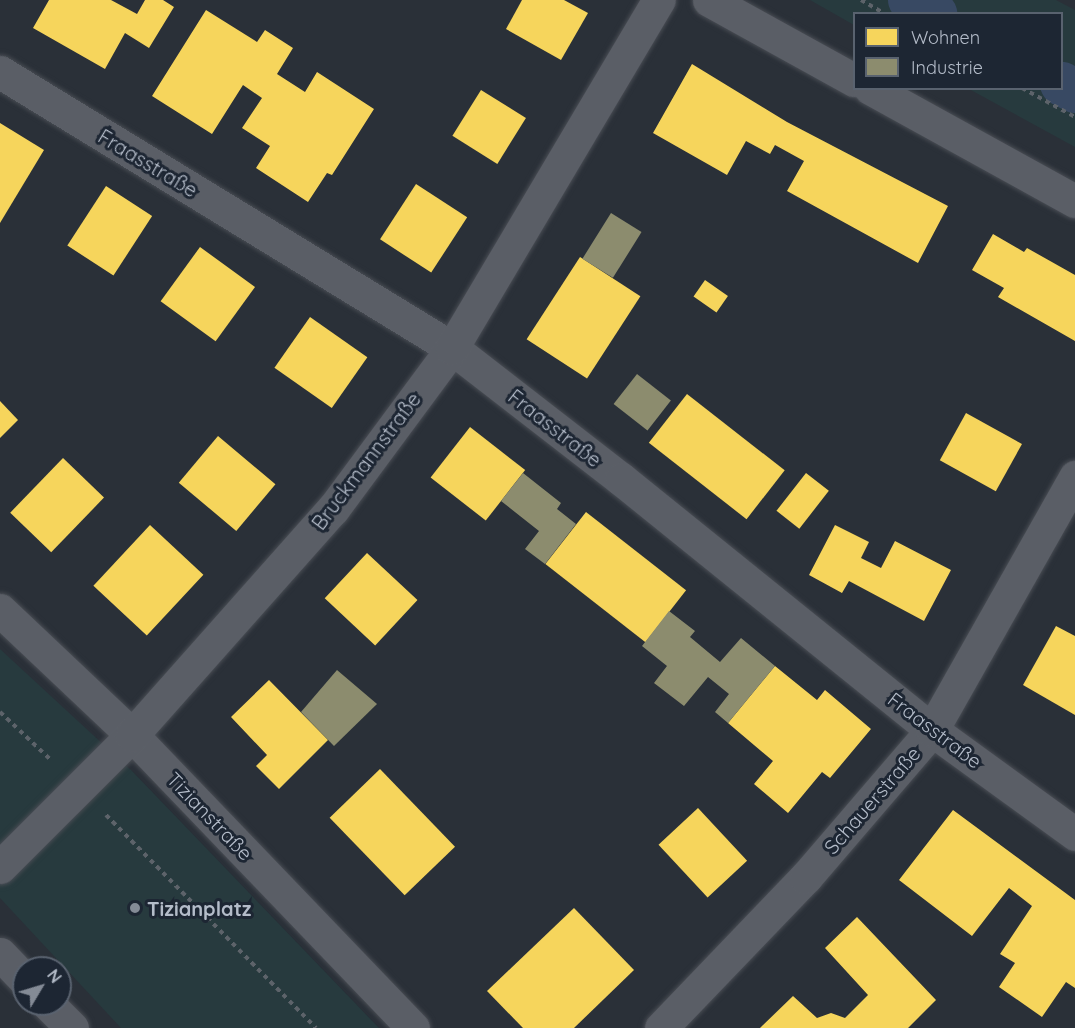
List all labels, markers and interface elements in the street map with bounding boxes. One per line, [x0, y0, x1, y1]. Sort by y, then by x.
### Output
legend [853, 12, 1063, 90]
text: Wohnen [911, 26, 980, 49]
text: Industrie [911, 56, 983, 79]
street label: Fraasstraße [94, 124, 202, 202]
street label: Fraasstraße [504, 384, 606, 472]
street label: Bruckmannstraße [307, 388, 425, 534]
street label: Fraasstraße [883, 687, 987, 773]
street label: Schauerstraße [819, 741, 925, 859]
street label: Tizianstraße [162, 767, 258, 865]
place label: Tizianplatz [147, 896, 251, 920]
marker: Tizianplatz [128, 901, 142, 915]
north arrow [12, 956, 72, 1016]
text: N [43, 965, 66, 987]

